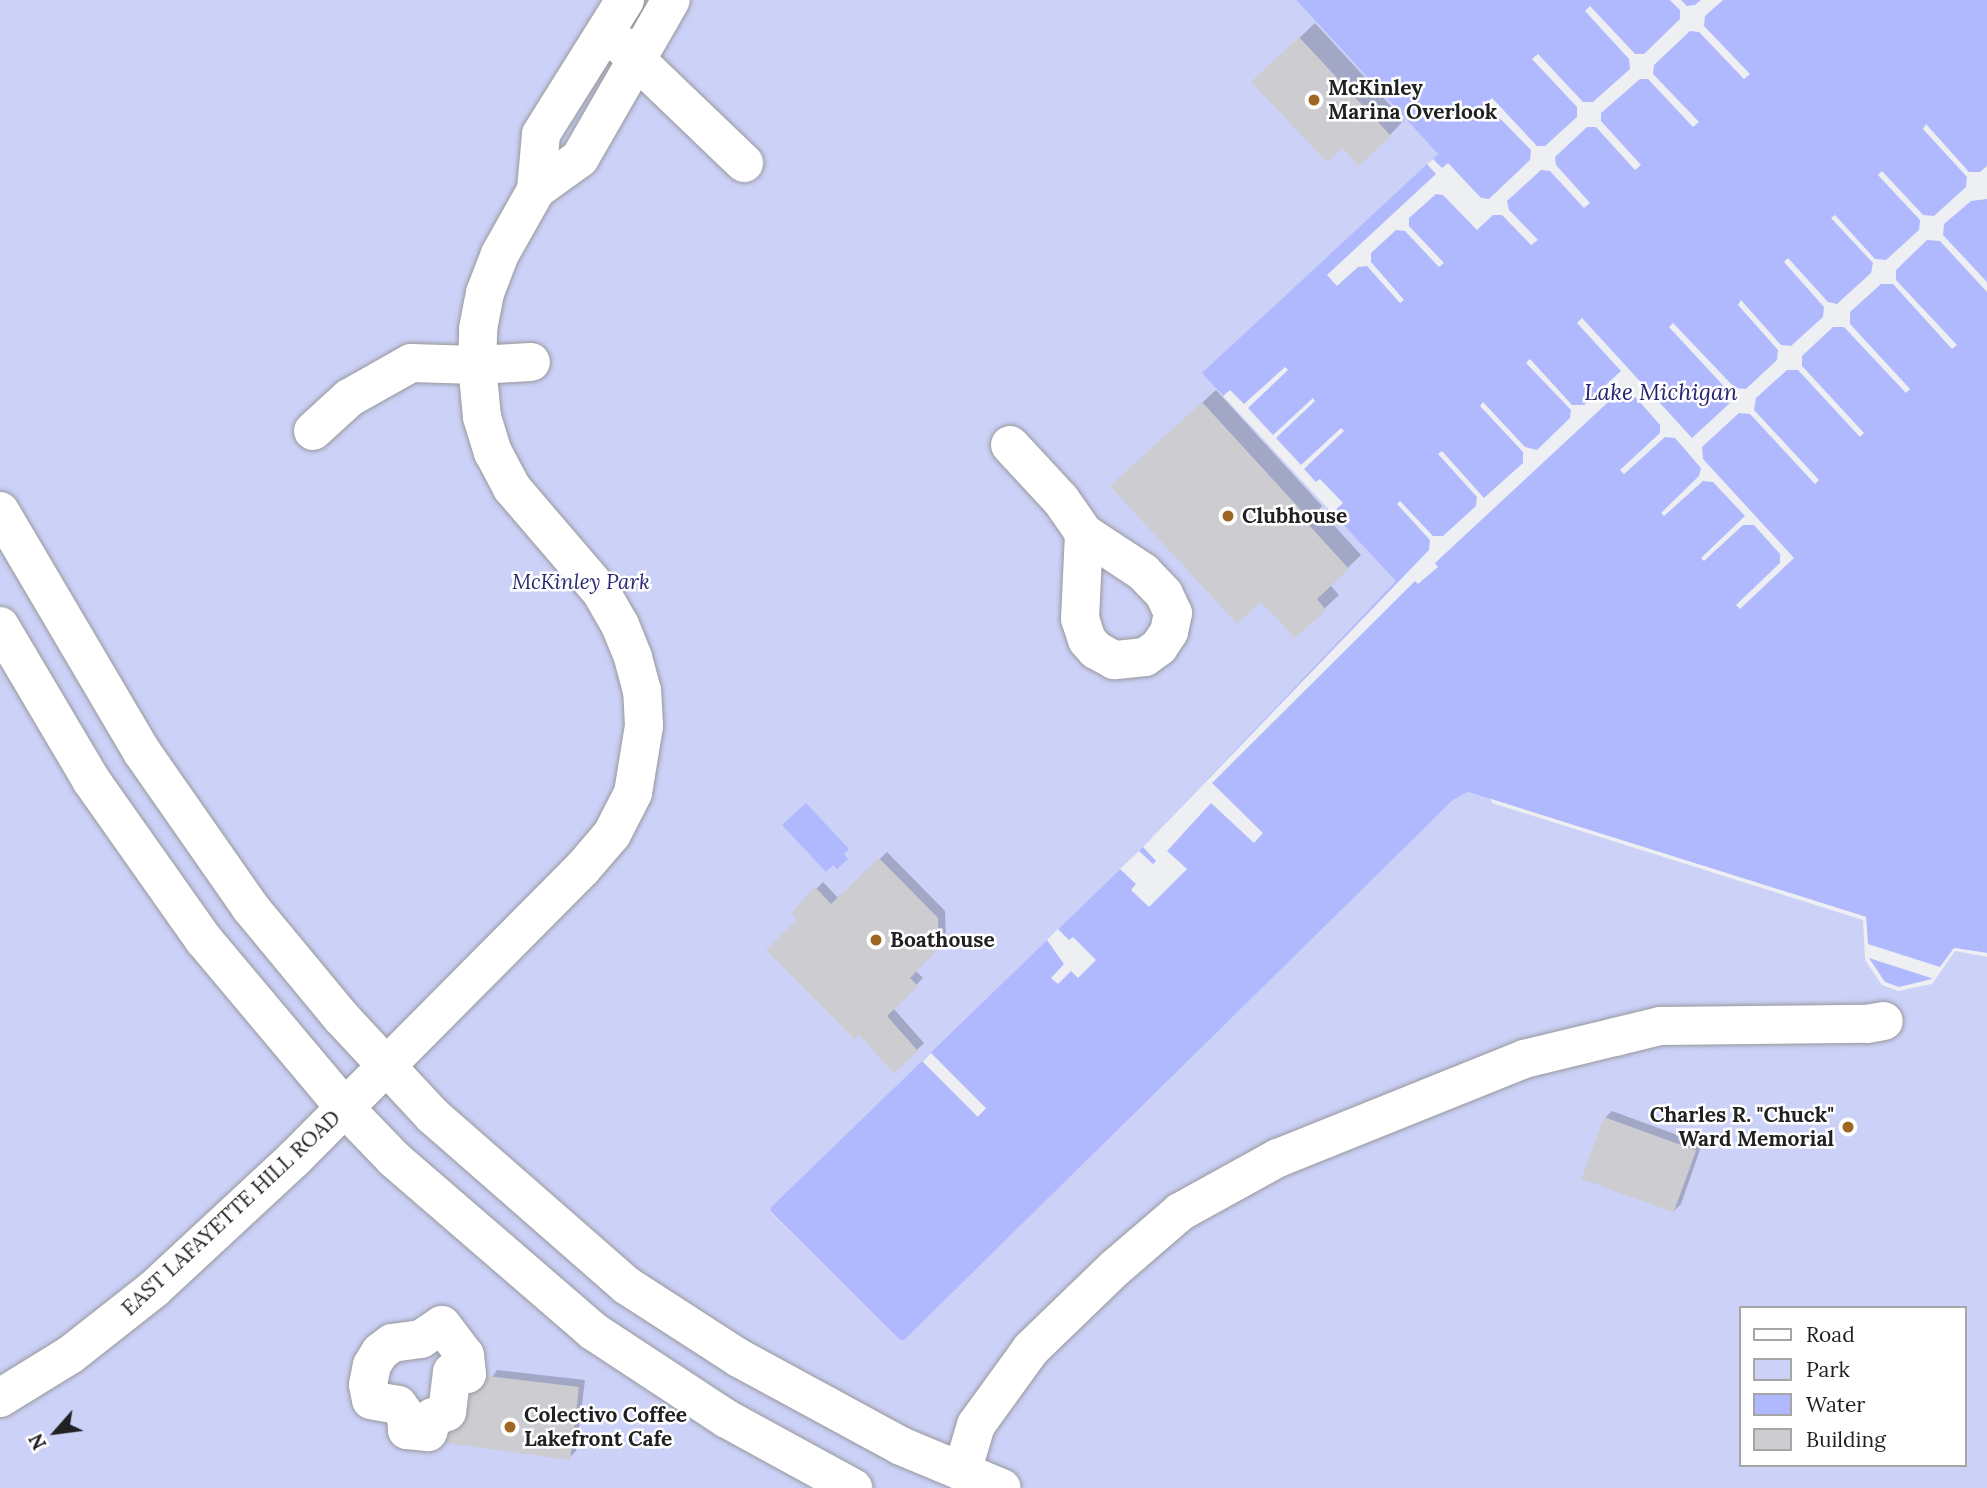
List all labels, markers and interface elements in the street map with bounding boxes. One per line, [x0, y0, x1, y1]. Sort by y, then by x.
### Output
place label: McKinley Marina Overlook [1328, 75, 1497, 125]
marker: McKinley Marina Overlook [1306, 92, 1322, 108]
water label: Lake Michigan [1584, 378, 1738, 406]
place label: Clubhouse [1242, 503, 1347, 529]
marker: Clubhouse [1220, 508, 1236, 524]
park label: McKinley Park [512, 569, 650, 595]
place label: Boathouse [890, 927, 995, 953]
marker: Boathouse [868, 932, 884, 948]
place label: Charles R. "Chuck" Ward Memorial [1650, 1102, 1834, 1152]
street label: EAST LAFAYETTE HILL ROAD [117, 1105, 345, 1321]
marker: Charles R. "Chuck" Ward Memorial [1840, 1119, 1856, 1135]
legend [1738, 1306, 1966, 1467]
text: Road [1806, 1321, 1855, 1348]
text: Park [1806, 1356, 1850, 1383]
text: Water [1806, 1391, 1865, 1418]
north arrow [21, 1397, 91, 1467]
place label: Colectivo Coffee Lakefront Cafe [524, 1402, 687, 1452]
marker: Colectivo Coffee Lakefront Cafe [502, 1419, 518, 1435]
text: Building [1806, 1426, 1886, 1453]
text: N [23, 1430, 52, 1454]

